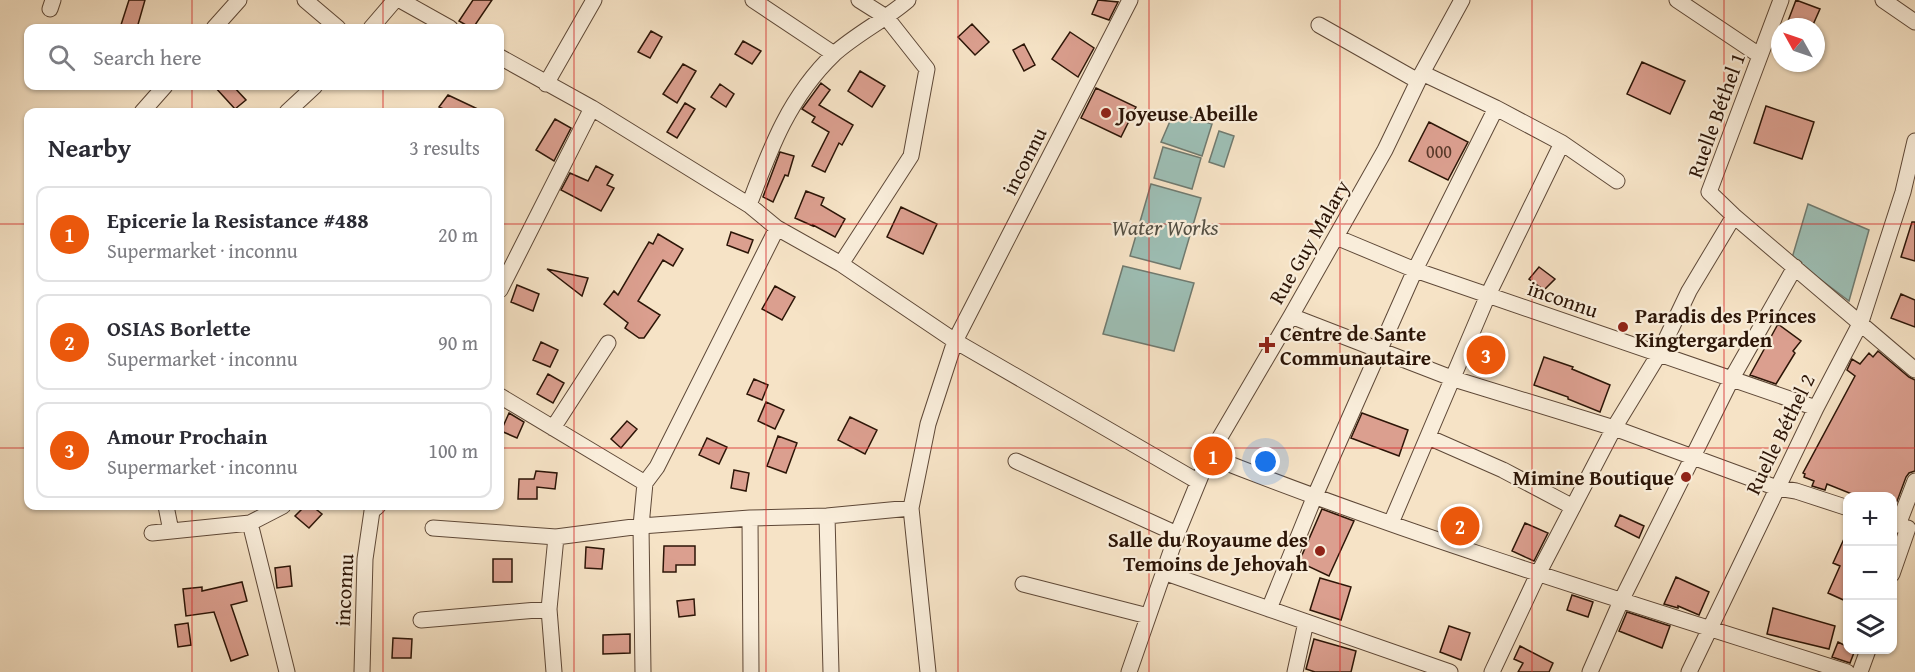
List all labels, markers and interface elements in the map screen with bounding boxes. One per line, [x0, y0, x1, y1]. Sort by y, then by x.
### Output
north arrow [1771, 18, 1825, 72]
search box [24, 24, 504, 90]
icon: search [45, 41, 78, 74]
text: Search here [93, 41, 202, 73]
street label: Ruelle Béthel 1 [1679, 48, 1753, 182]
place label: Joyeuse Abeille [1115, 98, 1258, 129]
marker: Joyeuse Abeille [1099, 106, 1113, 120]
street label: inconnu [994, 121, 1055, 200]
text: Nearby [48, 128, 131, 167]
text: 3 results [409, 133, 480, 162]
house number: 000 [1426, 138, 1452, 165]
street label: Rue Guy Malary [1261, 174, 1357, 310]
text: Epicerie la Resistance #488 [107, 204, 369, 236]
water label: Water Works [1111, 211, 1219, 243]
text: 1 [64, 220, 75, 249]
text: 20 m [438, 220, 478, 249]
text: Supermarket · inconnu [107, 236, 298, 265]
street label: inconnu [1524, 273, 1603, 326]
place label: Paradis des Princes Kingtergarden [1635, 300, 1816, 355]
text: OSIAS Borlette [107, 312, 251, 344]
place label: Centre de Sante Communautaire [1280, 318, 1431, 373]
marker: Paradis des Princes Kingtergarden [1616, 320, 1630, 334]
text: 2 [64, 328, 75, 357]
text: 90 m [438, 328, 478, 357]
pin: 3 [1466, 332, 1506, 378]
marker: Centre de Sante Communautaire [1258, 336, 1276, 354]
text: Supermarket · inconnu [107, 344, 298, 373]
street label: Ruelle Béthel 2 [1737, 368, 1823, 500]
text: Amour Prochain [107, 420, 267, 452]
pin: 1 [1194, 434, 1232, 478]
text: 3 [64, 436, 75, 465]
text: 100 m [428, 436, 478, 465]
your location [1251, 447, 1280, 476]
text: Supermarket · inconnu [107, 452, 298, 481]
place label: Mimine Boutique [1513, 462, 1674, 493]
marker: Mimine Boutique [1679, 470, 1693, 484]
map controls [1843, 492, 1897, 654]
button: + [1843, 492, 1897, 546]
pin: 2 [1440, 504, 1480, 548]
place label: Salle du Royaume des Temoins de Jehovah [1108, 524, 1309, 579]
marker: Salle du Royaume des Temoins de Jehovah [1313, 544, 1327, 558]
button: − [1843, 546, 1897, 600]
street label: inconnu [327, 552, 361, 627]
button: layers [1843, 600, 1897, 654]

